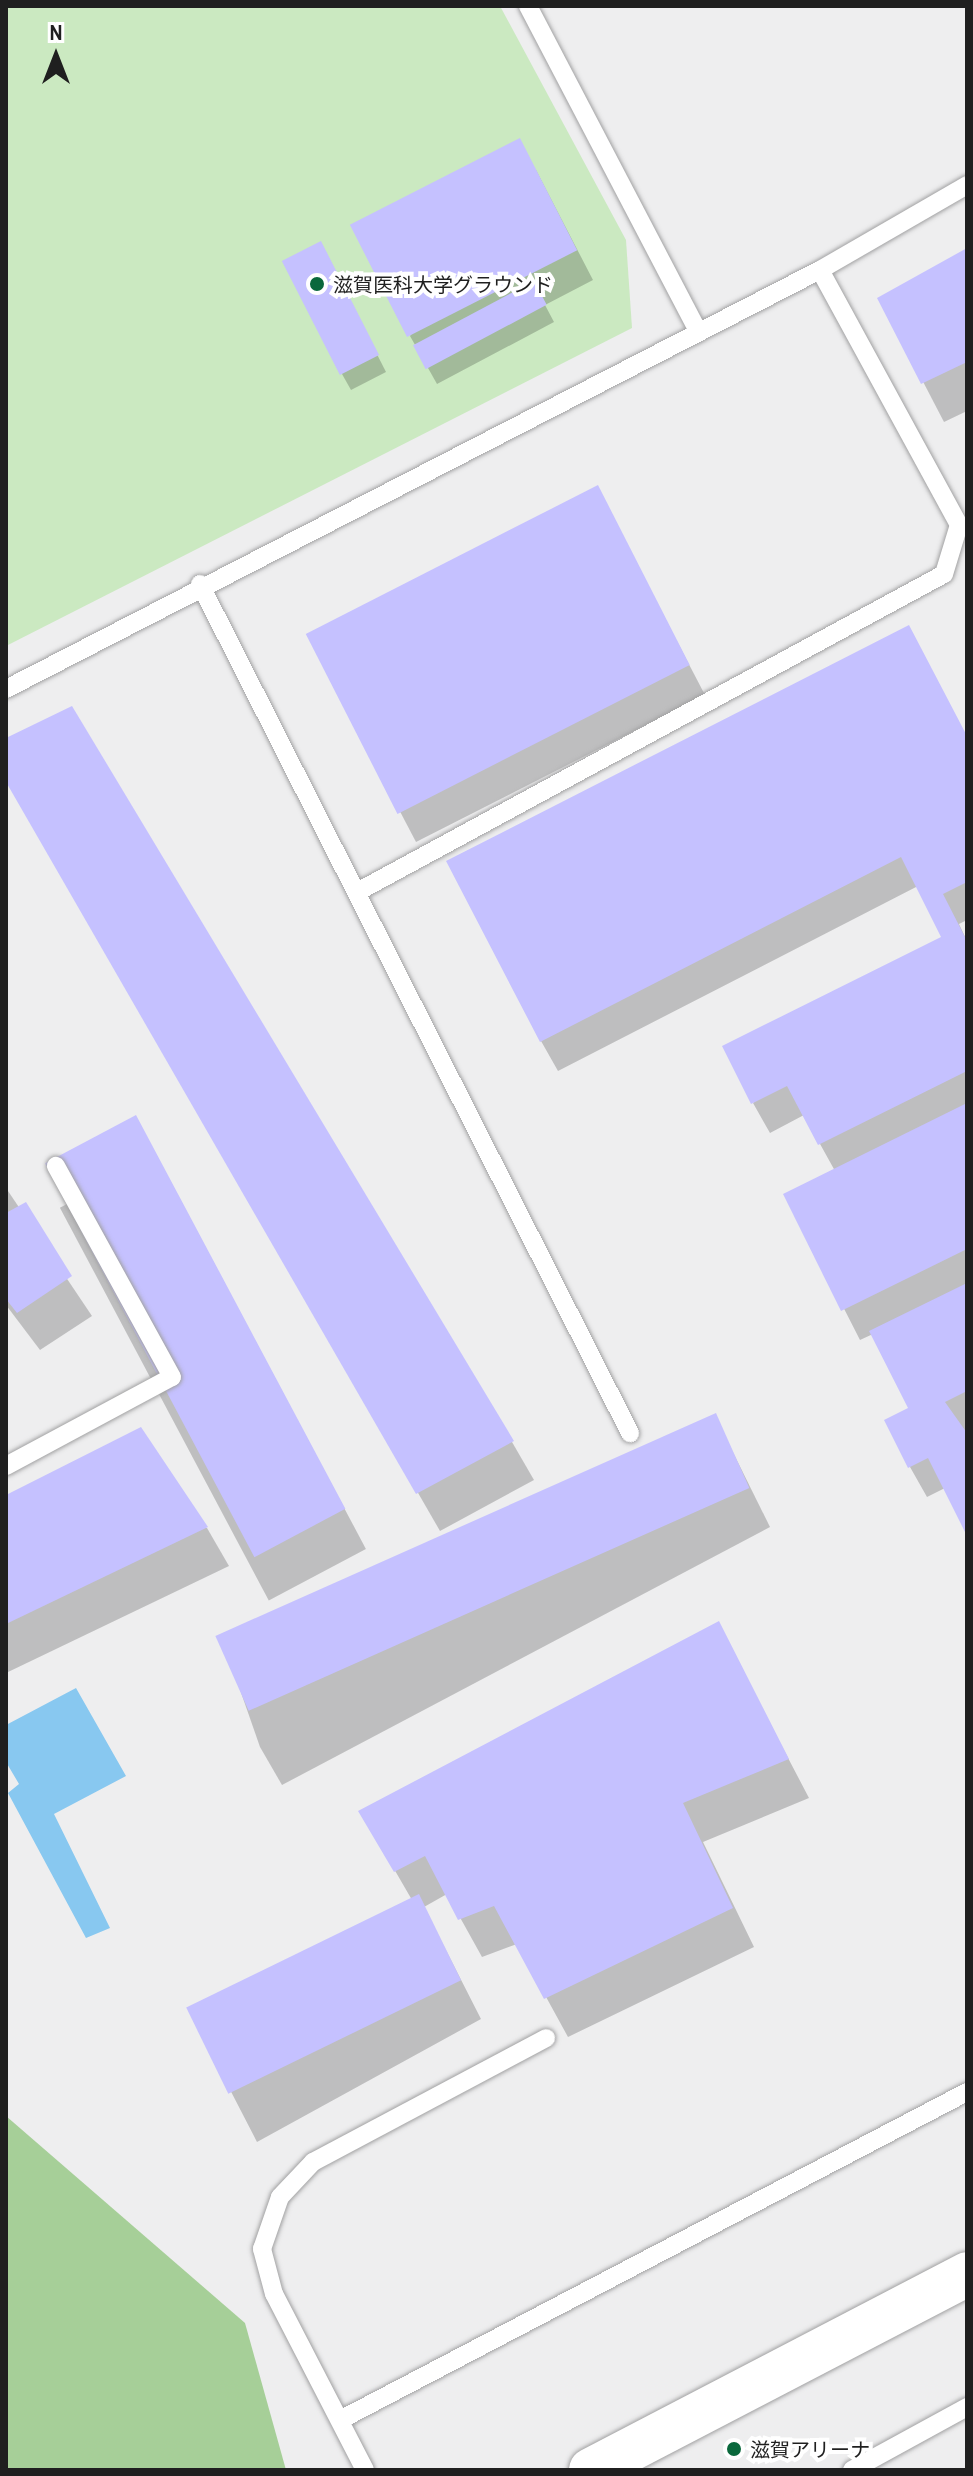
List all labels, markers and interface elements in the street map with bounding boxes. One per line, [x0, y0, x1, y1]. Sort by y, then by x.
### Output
north arrow [16, 16, 96, 96]
text: N [49, 17, 63, 47]
place label: 滋賀医科大学グラウンド [333, 272, 553, 296]
marker: 滋賀医科大学グラウンド [308, 275, 326, 293]
place label: 滋賀アリーナ [750, 2437, 870, 2461]
marker: 滋賀アリーナ [725, 2440, 743, 2458]

